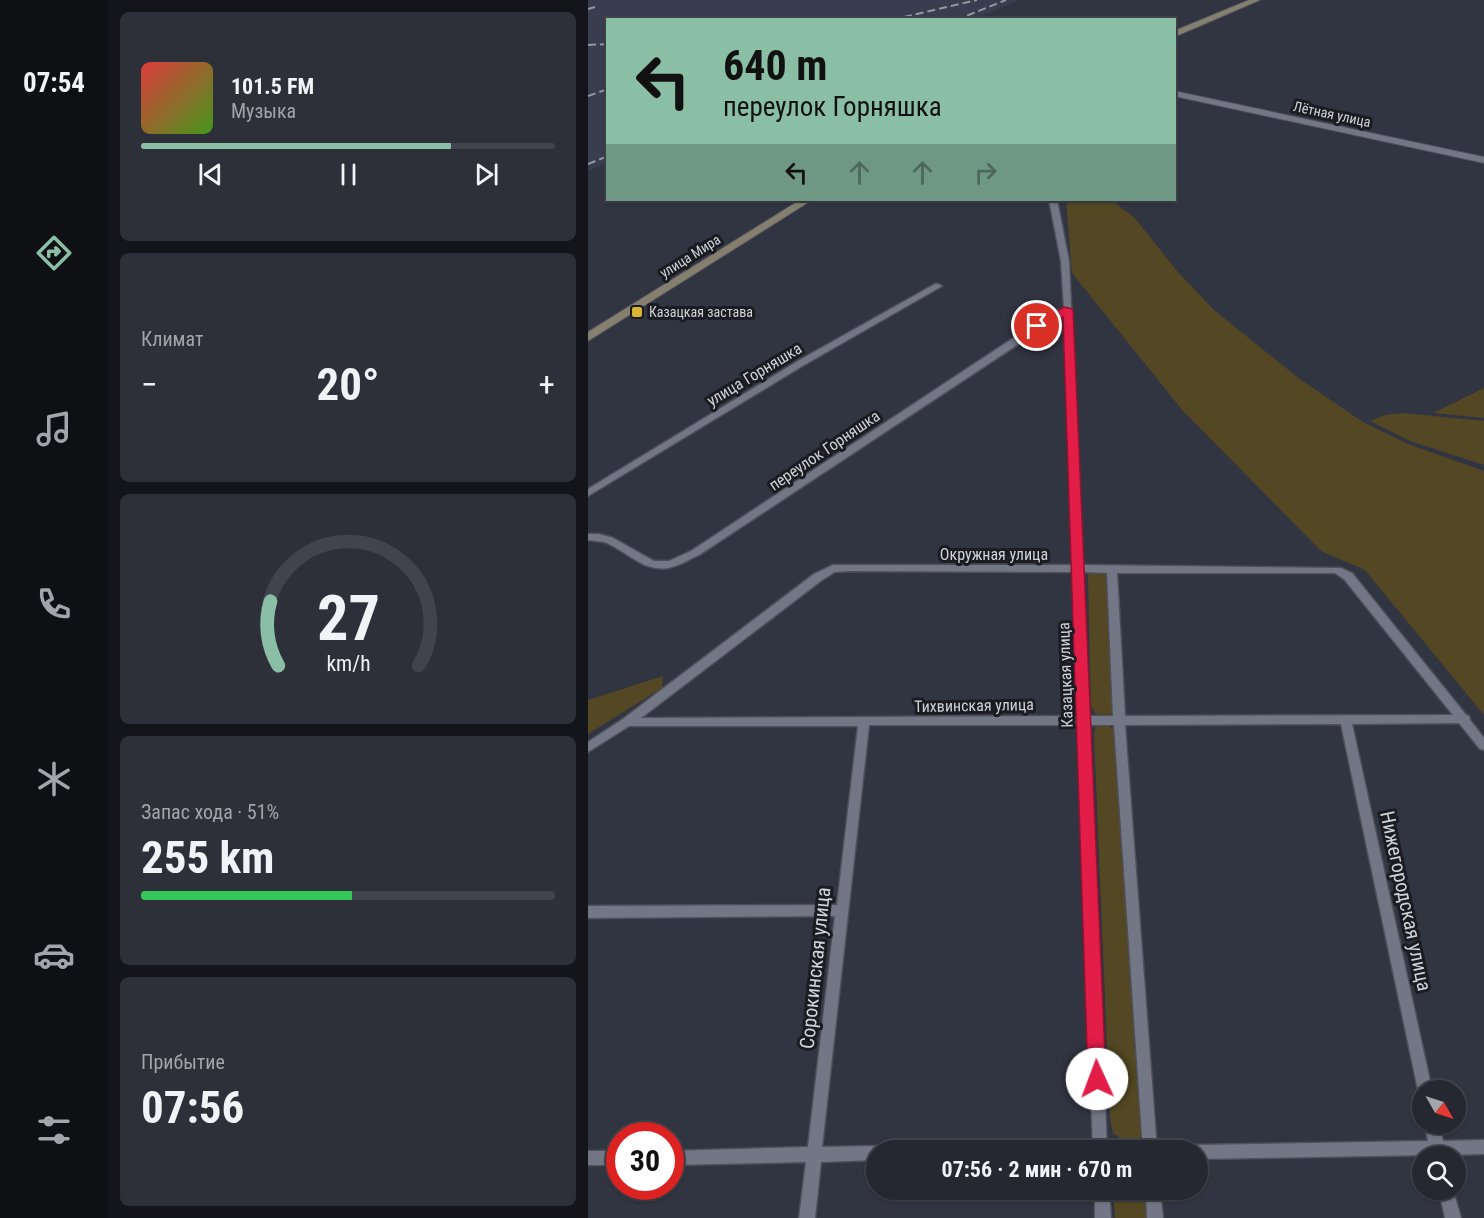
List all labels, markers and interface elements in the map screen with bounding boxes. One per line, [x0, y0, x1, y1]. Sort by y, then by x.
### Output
text: 640 m [723, 41, 828, 90]
icon: left [624, 42, 702, 120]
text: 07:54 [23, 67, 85, 99]
text: 101.5 FM [231, 74, 314, 99]
text: переулок Горняшка [723, 91, 942, 123]
street label: Лётная улица [1292, 98, 1372, 130]
text: Музыка [231, 99, 296, 123]
icon: left [780, 156, 813, 189]
icon: ahead [843, 156, 876, 189]
icon: ahead [906, 156, 939, 189]
icon: right [969, 156, 1002, 189]
icon: previous [194, 158, 227, 191]
icon: pause [332, 158, 365, 191]
icon: next [470, 158, 503, 191]
street label: улица Мира [657, 231, 723, 281]
icon: directions [33, 232, 75, 274]
pin [1011, 300, 1062, 351]
place label: Казацкая застава [649, 304, 753, 320]
marker: Казацкая застава [630, 305, 644, 319]
icon: arrive [1020, 309, 1053, 342]
text: Климат [141, 327, 203, 351]
street label: улица Горняшка [703, 339, 805, 410]
text: 20° [317, 358, 380, 411]
text: − [141, 365, 158, 404]
text: + [539, 365, 555, 404]
street label: переулок Горняшка [765, 406, 883, 495]
icon: music [33, 408, 75, 450]
street label: Окружная улица [940, 545, 1048, 564]
text: 27 [316, 582, 380, 655]
icon: phone [33, 583, 75, 625]
street label: Казацкая улица [1054, 622, 1077, 728]
text: km/h [326, 651, 370, 676]
street label: Тихвинская улица [914, 695, 1034, 716]
icon: climate [33, 758, 75, 800]
text: Запас хода · 51% [141, 800, 279, 824]
street label: Нижегородская улица [1375, 809, 1437, 993]
text: 255 km [141, 831, 274, 884]
street label: Сорокинская улица [795, 886, 835, 1050]
icon: car [33, 934, 75, 976]
position arrow [1065, 1047, 1129, 1111]
text: Прибытие [141, 1050, 225, 1074]
north arrow [1412, 1080, 1466, 1134]
map controls [1412, 1080, 1466, 1200]
text: 07:56 [141, 1081, 244, 1134]
icon: filters [33, 1109, 75, 1151]
speed limit sign: 30 [606, 1122, 684, 1200]
button: search [1412, 1146, 1466, 1200]
text: 07:56 · 2 мин · 670 m [942, 1157, 1132, 1182]

